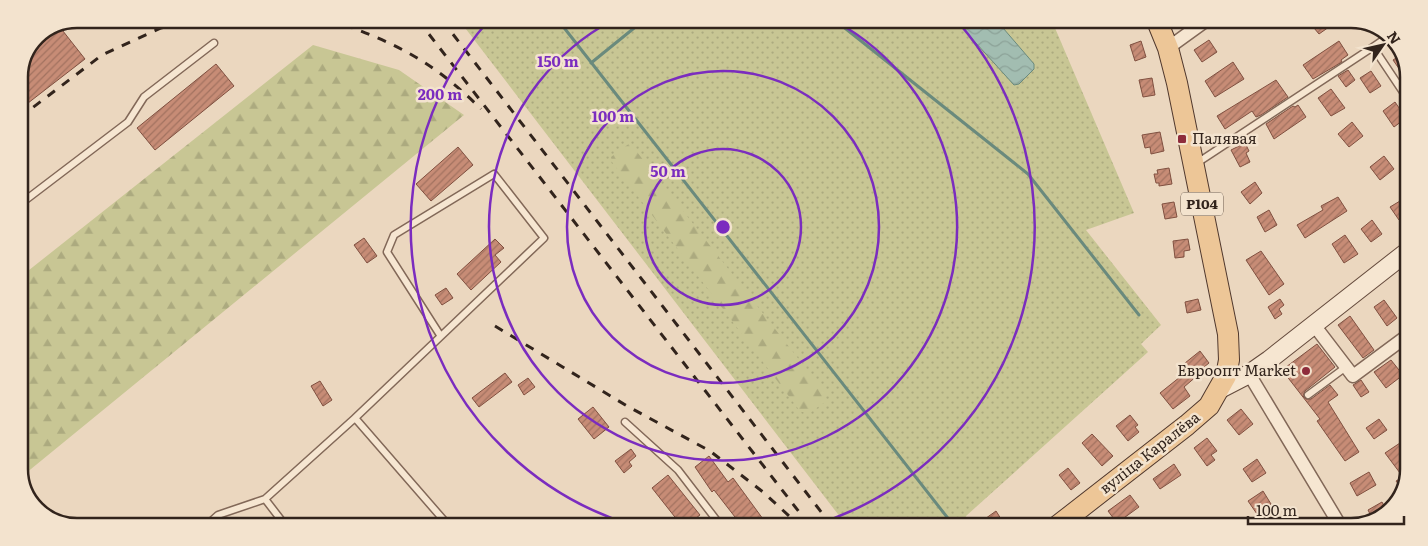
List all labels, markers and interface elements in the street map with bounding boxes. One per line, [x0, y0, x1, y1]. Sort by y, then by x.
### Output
north arrow [1358, 20, 1408, 70]
text: N [1383, 27, 1406, 48]
text: 150 m [537, 49, 579, 72]
text: 200 m [418, 82, 462, 105]
text: 100 m [592, 104, 634, 127]
place label: Палявая [1192, 126, 1257, 149]
marker: Палявая [1176, 133, 1188, 145]
text: 50 m [650, 159, 686, 182]
road number: Р104 [1181, 192, 1223, 215]
centre of rings [714, 218, 732, 236]
place label: Евроопт Market [1177, 358, 1296, 381]
marker: Евроопт Market [1300, 365, 1312, 377]
street label: вуліца Каралёва [1094, 405, 1205, 498]
scale bar [1248, 494, 1404, 526]
text: 100 m [1256, 498, 1297, 521]

